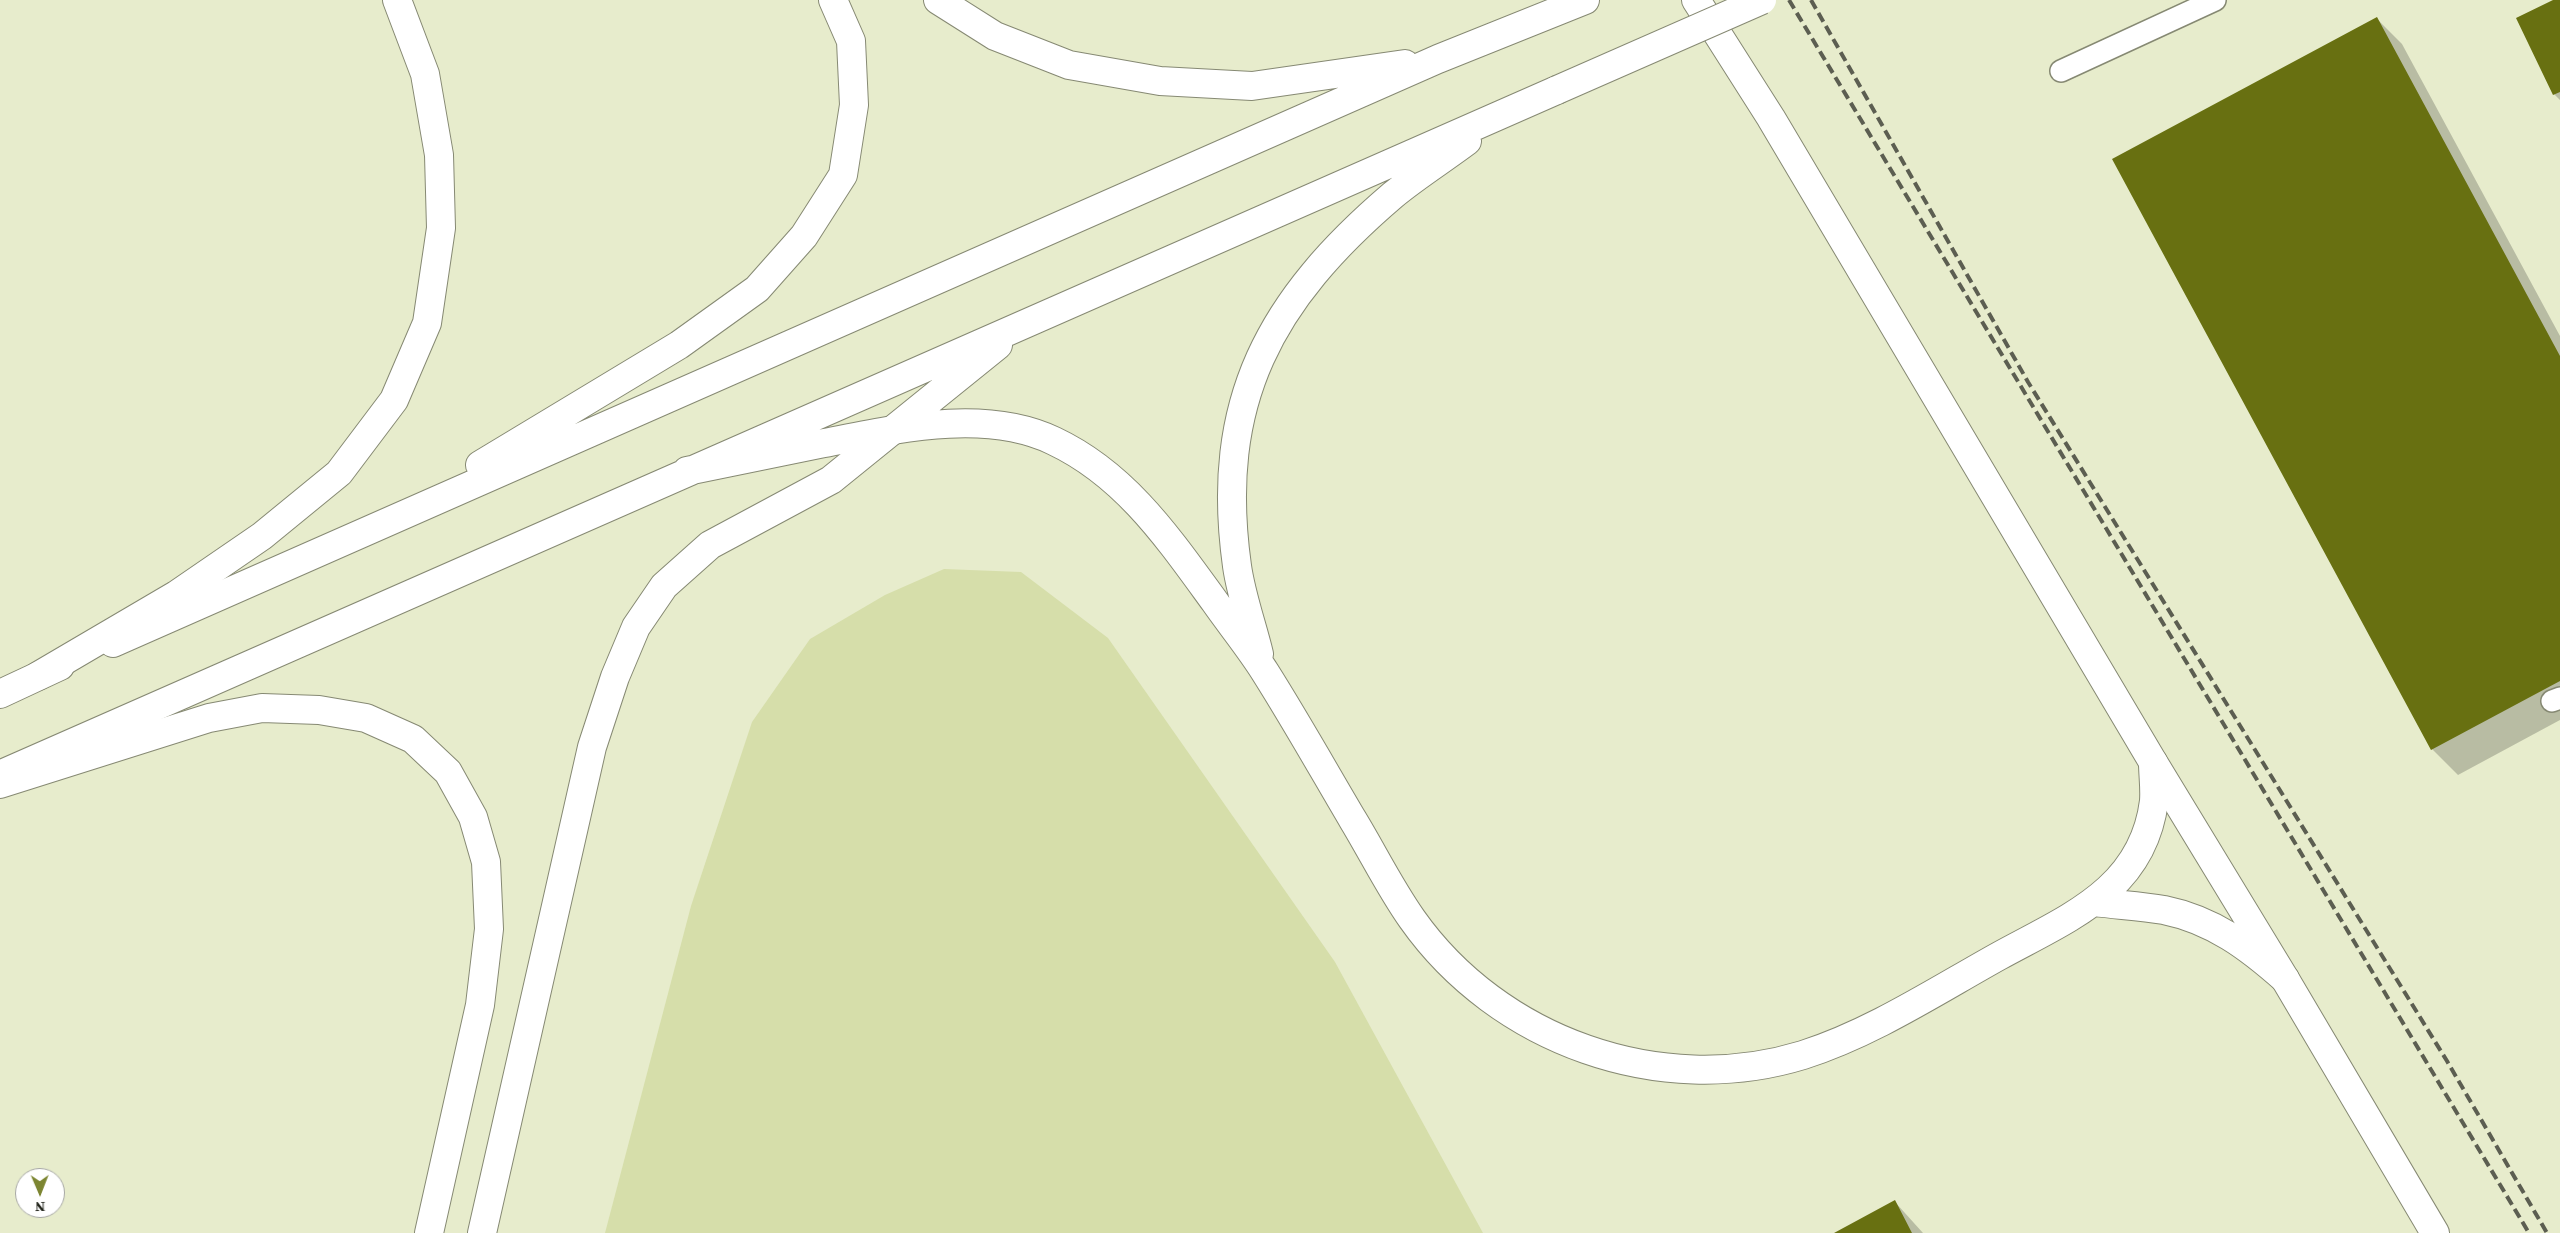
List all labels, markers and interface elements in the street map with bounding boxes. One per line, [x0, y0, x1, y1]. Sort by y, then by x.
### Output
north arrow [15, 1168, 65, 1218]
text: N [35, 1197, 46, 1217]

